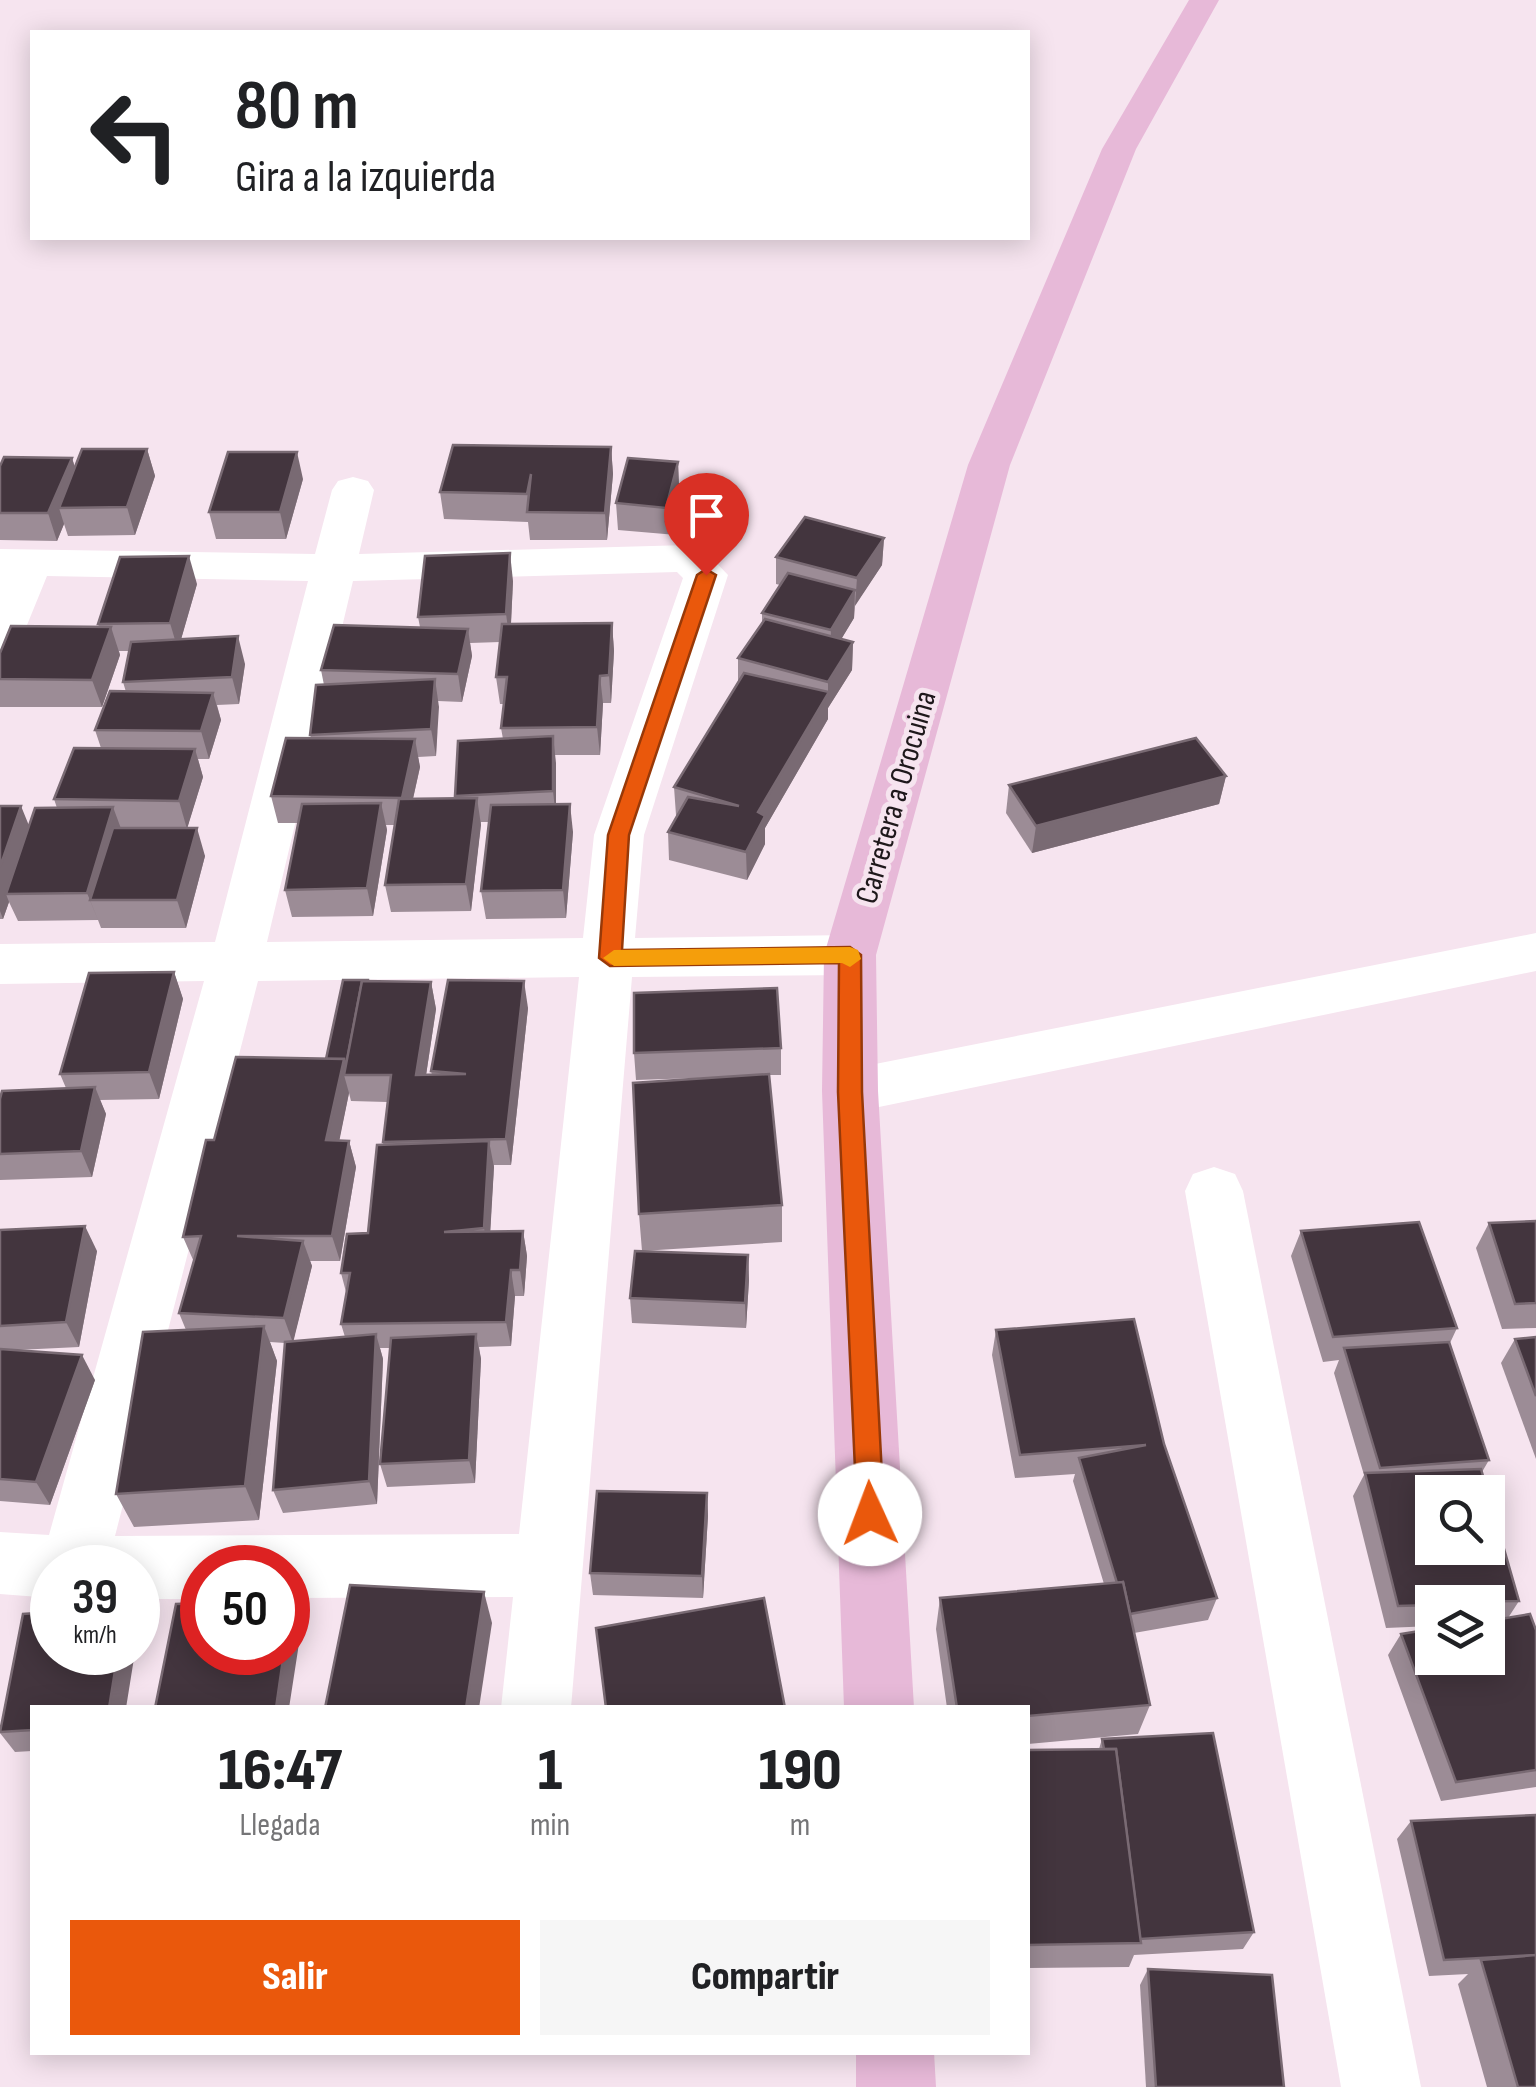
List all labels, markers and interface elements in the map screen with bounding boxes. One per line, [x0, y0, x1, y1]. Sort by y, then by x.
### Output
text: 80 m [235, 65, 359, 149]
icon: left [70, 70, 200, 200]
text: Gira a la izquierda [235, 150, 496, 205]
pin [664, 473, 749, 576]
icon: arrive [679, 488, 734, 543]
street label: Carretera a Orocuina [847, 686, 945, 908]
position arrow [818, 1462, 922, 1566]
map controls [1415, 1475, 1505, 1675]
button: search [1415, 1475, 1505, 1565]
speed limit sign: 50 [180, 1545, 310, 1675]
text: 39 [72, 1568, 118, 1628]
button: layers [1415, 1585, 1505, 1675]
text: km/h [73, 1620, 117, 1651]
text: 16:47 [218, 1735, 342, 1807]
text: 1 [538, 1735, 562, 1807]
text: 190 [758, 1735, 842, 1807]
text: Llegada [240, 1806, 321, 1845]
text: min [530, 1806, 570, 1845]
text: m [790, 1806, 810, 1845]
button: Salir [70, 1920, 520, 2035]
button: Compartir [540, 1920, 990, 2035]

